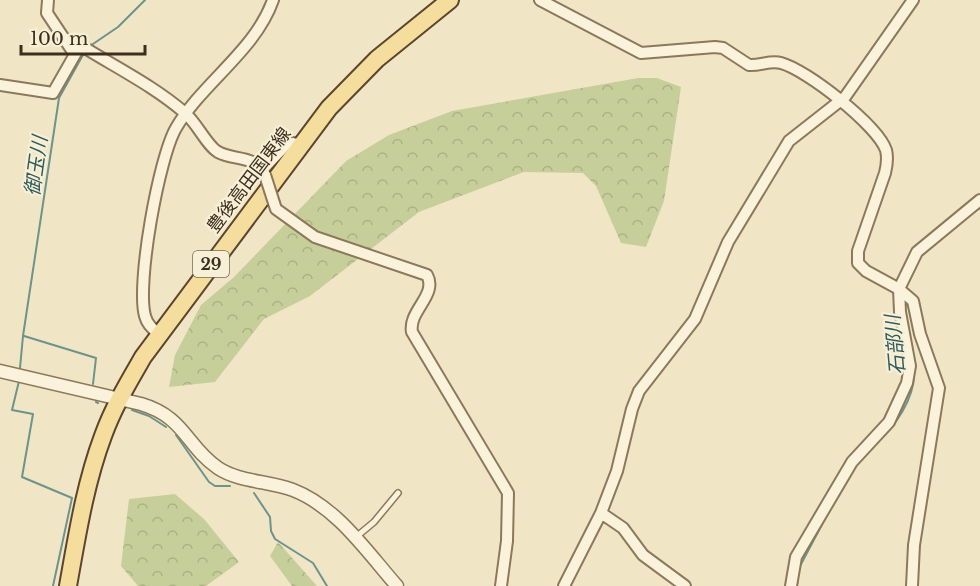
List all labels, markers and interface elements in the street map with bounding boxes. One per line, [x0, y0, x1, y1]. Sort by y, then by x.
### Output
scale bar [21, 18, 146, 56]
text: 100 m [30, 28, 88, 50]
street label: 豊後高田国東線 [202, 123, 296, 237]
water label: 御玉川 [20, 133, 52, 197]
road number: 29 [193, 251, 229, 277]
water label: 石部川 [880, 312, 910, 376]

